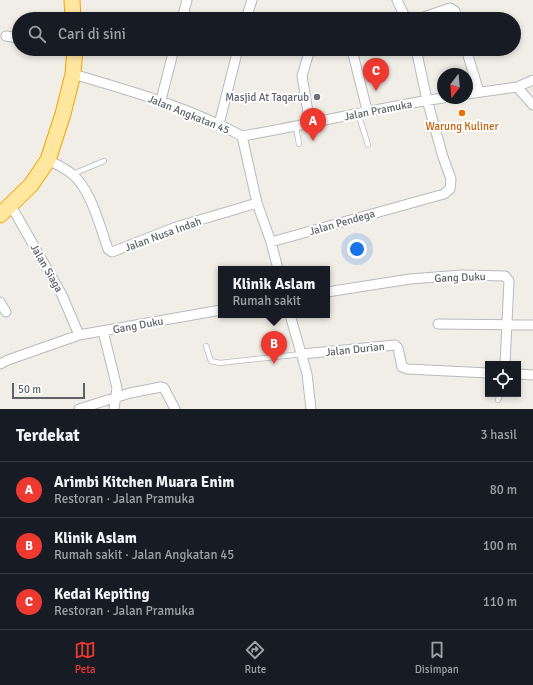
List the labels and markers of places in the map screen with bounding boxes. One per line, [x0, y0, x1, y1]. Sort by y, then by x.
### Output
pin: C [363, 58, 389, 91]
place label: Masjid At Taqarub [225, 91, 309, 104]
marker: Masjid At Taqarub [312, 92, 322, 102]
pin: A [300, 108, 326, 141]
marker: Warung Kuliner [457, 108, 467, 118]
place label: Warung Kuliner [426, 120, 498, 133]
pin: B [261, 331, 287, 364]

